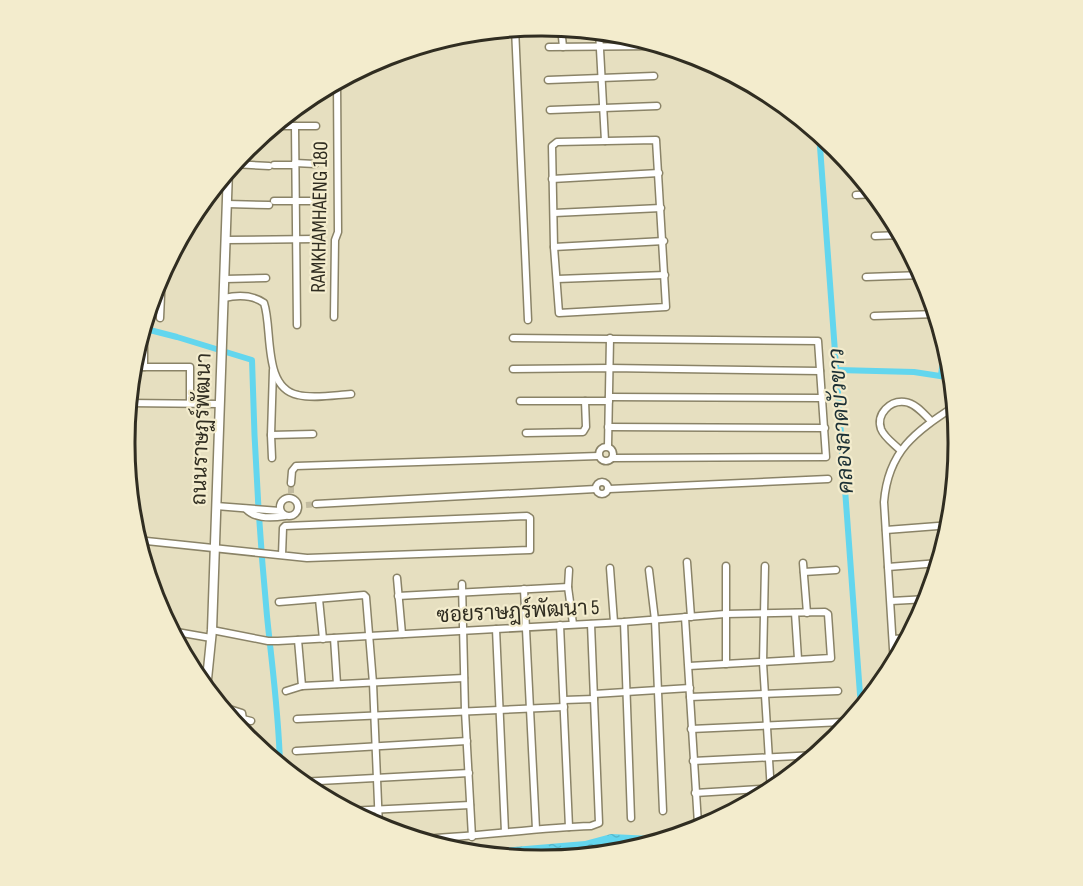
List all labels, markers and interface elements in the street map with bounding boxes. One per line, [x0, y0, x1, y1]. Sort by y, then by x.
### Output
street label: RAMKHAMHAENG 180 [306, 141, 333, 293]
water label: คลองลาดบัวขาว [822, 347, 860, 495]
street label: ถนนราษฏร์พัฒนา [184, 352, 217, 506]
street label: ซอยราษฎร์พัฒนา 5 [436, 593, 600, 629]

